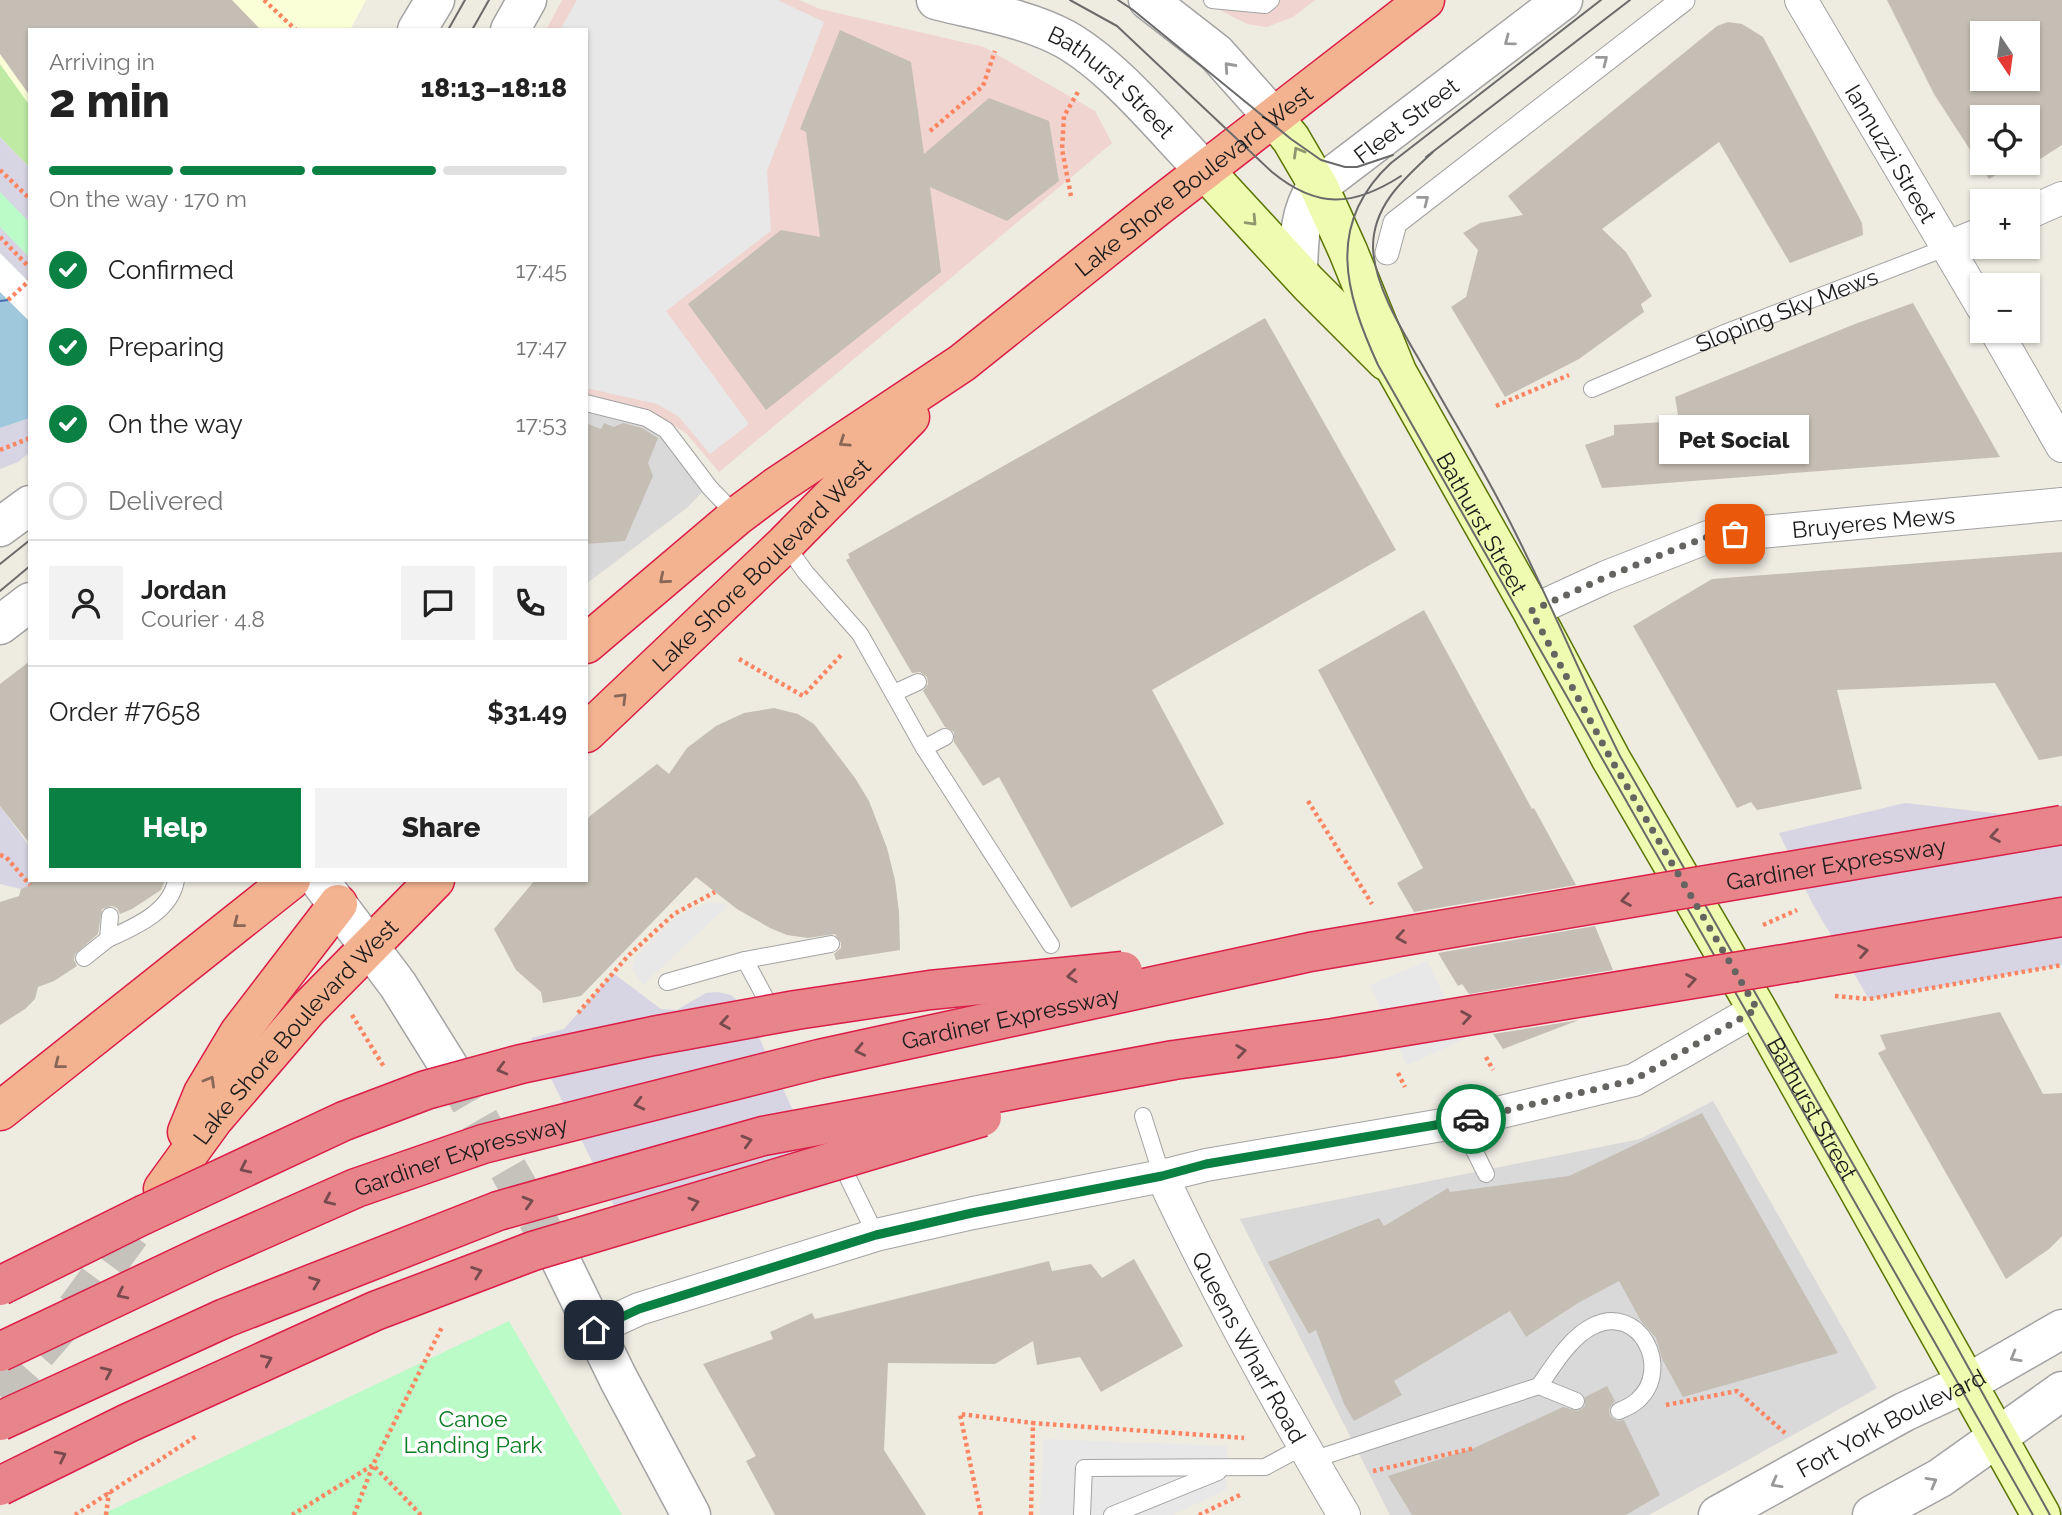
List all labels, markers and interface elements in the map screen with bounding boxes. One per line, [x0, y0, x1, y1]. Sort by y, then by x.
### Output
street label: Bathurst Street [1044, 19, 1181, 143]
north arrow [1970, 21, 2040, 91]
map controls [1970, 21, 2040, 343]
one-way arrow [1504, 33, 1517, 46]
text: Arriving in [49, 48, 155, 75]
one-way arrow [1596, 55, 1608, 68]
one-way arrow [1225, 62, 1237, 75]
street label: Fleet Street [1348, 71, 1464, 168]
text: 18:13–18:18 [421, 73, 567, 103]
text: 2 min [49, 74, 170, 128]
street label: Lake Shore Boulevard West [1069, 79, 1318, 281]
street label: Iannuzzi Street [1840, 79, 1943, 228]
button: locate [1970, 105, 2040, 175]
one-way arrow [1293, 146, 1306, 159]
text: On the way · 170 m [49, 185, 247, 212]
button: + [1970, 189, 2040, 259]
one-way arrow [1416, 195, 1429, 208]
one-way arrow [1244, 213, 1256, 226]
icon: check [49, 251, 87, 289]
text: Confirmed [108, 255, 234, 285]
text: 17:45 [516, 256, 567, 283]
street label: Sloping Sky Mews [1691, 262, 1881, 357]
button: − [1970, 273, 2040, 343]
icon: check [49, 328, 87, 366]
text: Preparing [108, 332, 224, 362]
text: 17:47 [516, 333, 567, 360]
icon: check [49, 405, 87, 443]
text: On the way [108, 409, 243, 439]
text: 17:53 [516, 410, 567, 437]
callout: Pet Social [1660, 415, 1810, 464]
text: Pet Social [1678, 426, 1790, 453]
one-way arrow [839, 433, 852, 446]
street label: Bathurst Street [1431, 447, 1533, 599]
street label: Lake Shore Boulevard West [646, 452, 876, 677]
text: Delivered [108, 486, 223, 516]
street label: Bruyeres Mews [1791, 501, 1956, 543]
pin [1705, 504, 1765, 564]
icon: bag [1716, 515, 1754, 553]
button: person [49, 566, 123, 640]
button: chat [401, 566, 475, 640]
button: phone [493, 566, 567, 640]
one-way arrow [659, 571, 672, 583]
text: Jordan [141, 575, 227, 605]
text: Courier · 4.8 [141, 605, 265, 632]
one-way arrow [614, 694, 626, 706]
text: Order #7658 [49, 697, 201, 727]
text: $31.49 [487, 697, 567, 727]
button: Help [49, 788, 301, 868]
button: Share [315, 788, 567, 868]
one-way arrow [1989, 828, 2001, 843]
street label: Gardiner Expressway [1724, 831, 1948, 895]
one-way arrow [1620, 892, 1632, 907]
street label: Lake Shore Boulevard West [187, 913, 403, 1149]
one-way arrow [233, 915, 246, 927]
one-way arrow [1395, 929, 1407, 944]
one-way arrow [1857, 944, 1869, 959]
one-way arrow [1066, 969, 1077, 984]
one-way arrow [1685, 973, 1697, 988]
street label: Gardiner Expressway [899, 980, 1122, 1054]
one-way arrow [1460, 1010, 1472, 1025]
one-way arrow [719, 1015, 731, 1030]
street label: Bathurst Street [1762, 1032, 1864, 1185]
one-way arrow [854, 1041, 866, 1056]
one-way arrow [1235, 1043, 1247, 1058]
one-way arrow [55, 1056, 67, 1069]
one-way arrow [496, 1061, 508, 1075]
one-way arrow [202, 1076, 215, 1089]
courier [1436, 1084, 1506, 1154]
one-way arrow [633, 1096, 645, 1110]
icon: car [1452, 1100, 1490, 1138]
street label: Gardiner Expressway [350, 1110, 571, 1201]
one-way arrow [741, 1134, 753, 1149]
one-way arrow [239, 1160, 252, 1174]
one-way arrow [324, 1192, 336, 1206]
one-way arrow [522, 1196, 534, 1211]
one-way arrow [688, 1197, 700, 1212]
street label: Queens Wharf Road [1187, 1246, 1312, 1447]
one-way arrow [471, 1267, 483, 1281]
one-way arrow [309, 1277, 321, 1291]
one-way arrow [117, 1286, 129, 1300]
pin [564, 1300, 624, 1360]
icon: home [575, 1311, 613, 1349]
one-way arrow [2009, 1349, 2022, 1362]
one-way arrow [260, 1354, 273, 1368]
street label: Fort York Boulevard [1792, 1363, 1990, 1482]
one-way arrow [99, 1366, 112, 1380]
park label: Canoe Landing Park [403, 1405, 543, 1458]
one-way arrow [54, 1450, 66, 1464]
one-way arrow [1770, 1475, 1783, 1488]
one-way arrow [1924, 1477, 1937, 1490]

